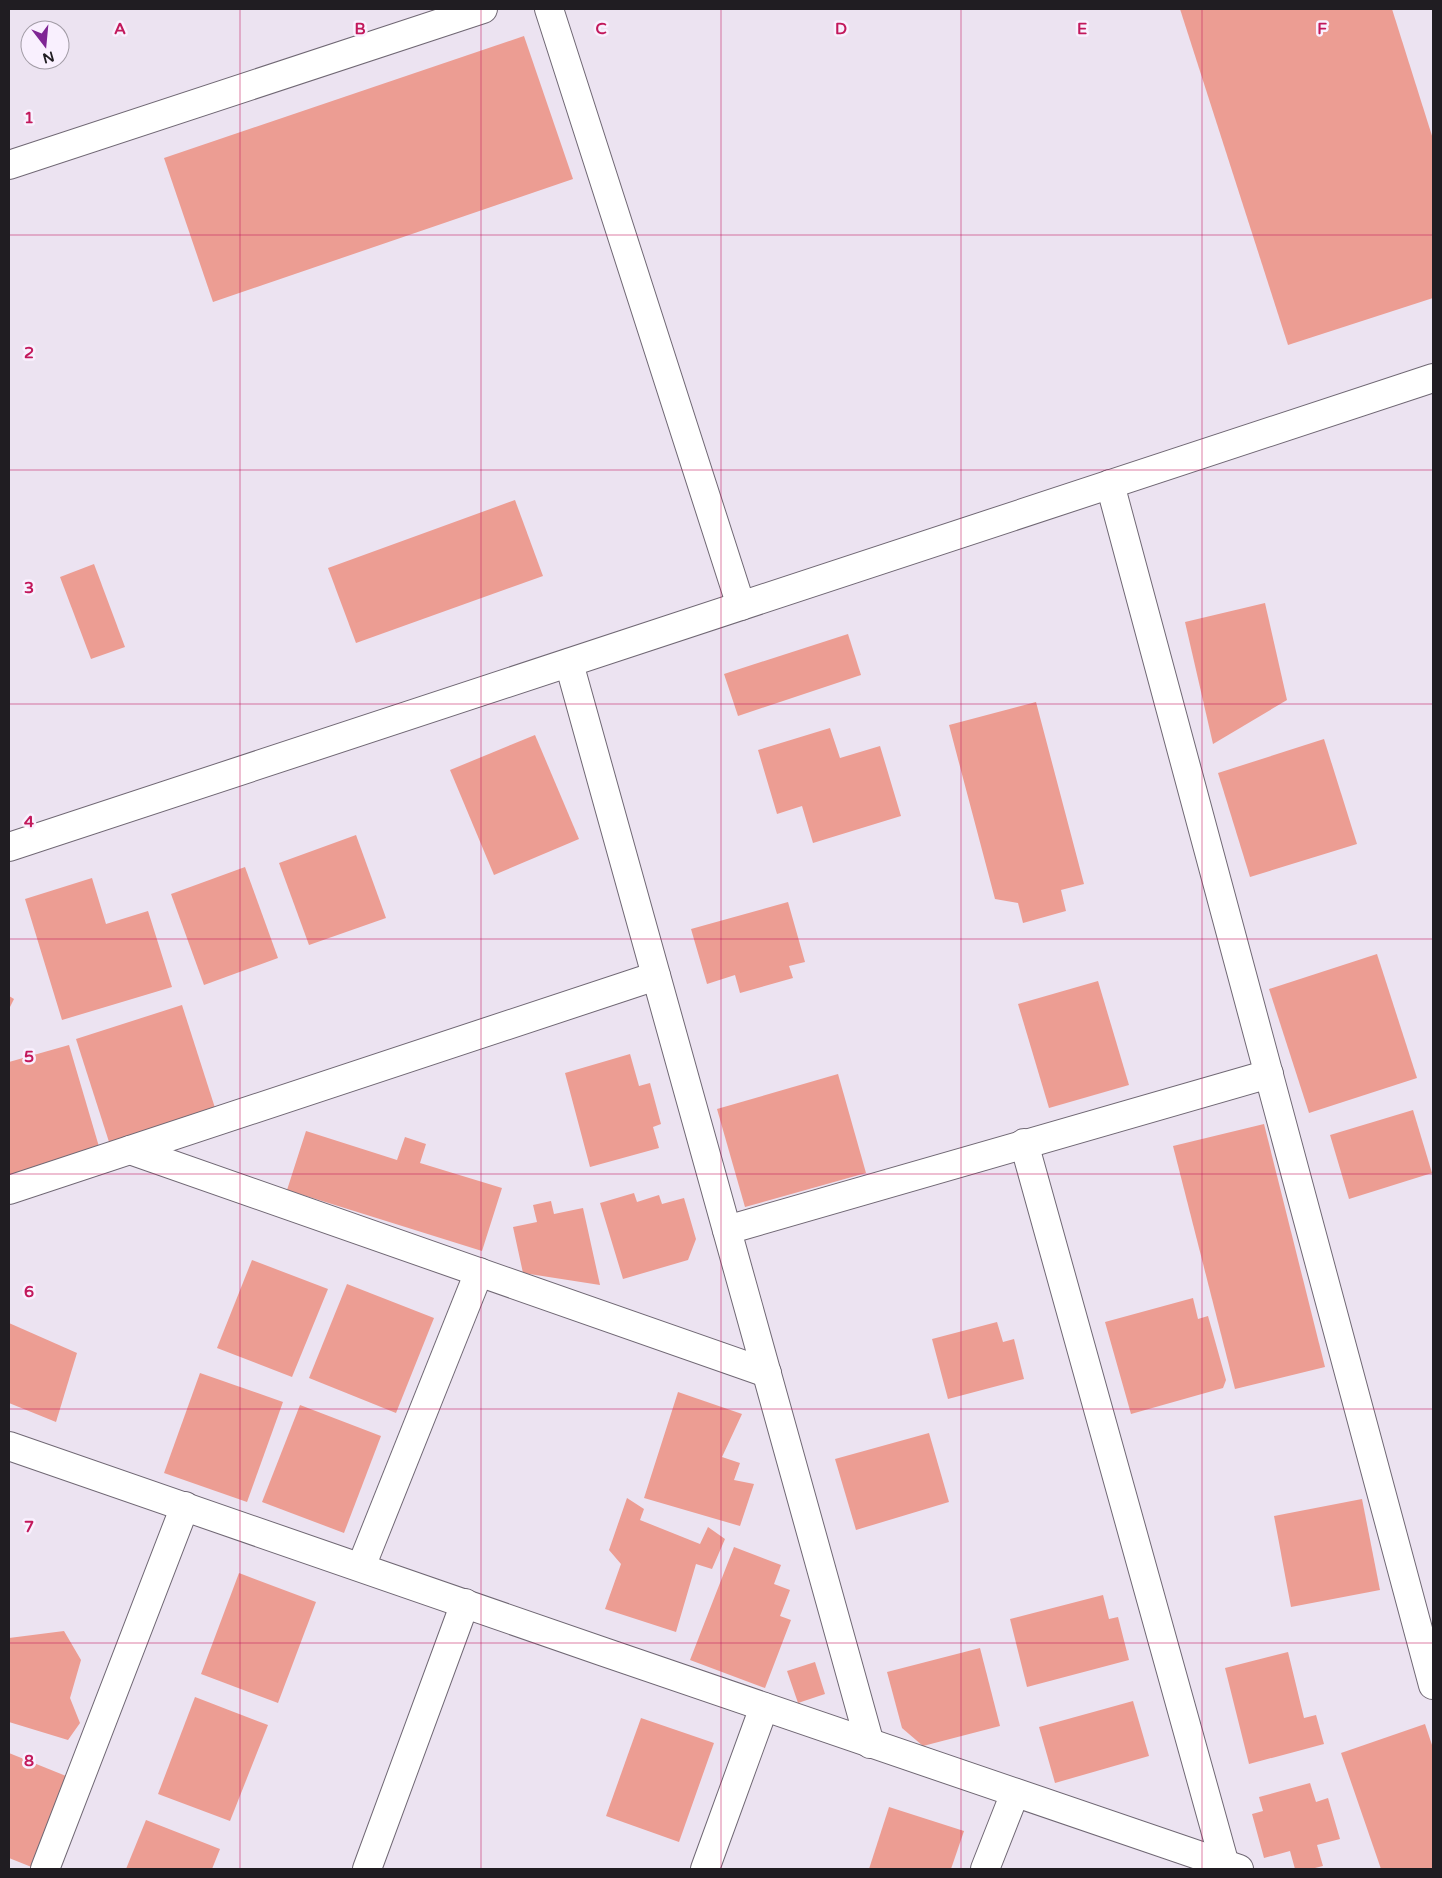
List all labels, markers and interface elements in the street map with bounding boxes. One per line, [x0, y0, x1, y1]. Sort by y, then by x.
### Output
text: A [114, 19, 126, 39]
text: B [354, 19, 366, 39]
text: C [595, 19, 607, 39]
text: D [835, 19, 847, 39]
text: E [1077, 19, 1087, 39]
text: F [1317, 19, 1327, 39]
north arrow [20, 20, 70, 70]
text: N [41, 47, 56, 67]
text: 1 [24, 108, 34, 128]
text: 2 [24, 343, 34, 363]
text: 3 [24, 578, 34, 598]
text: 4 [24, 812, 34, 832]
text: 5 [24, 1047, 34, 1067]
text: 6 [24, 1282, 34, 1302]
text: 7 [24, 1517, 34, 1537]
text: 8 [24, 1751, 34, 1771]

